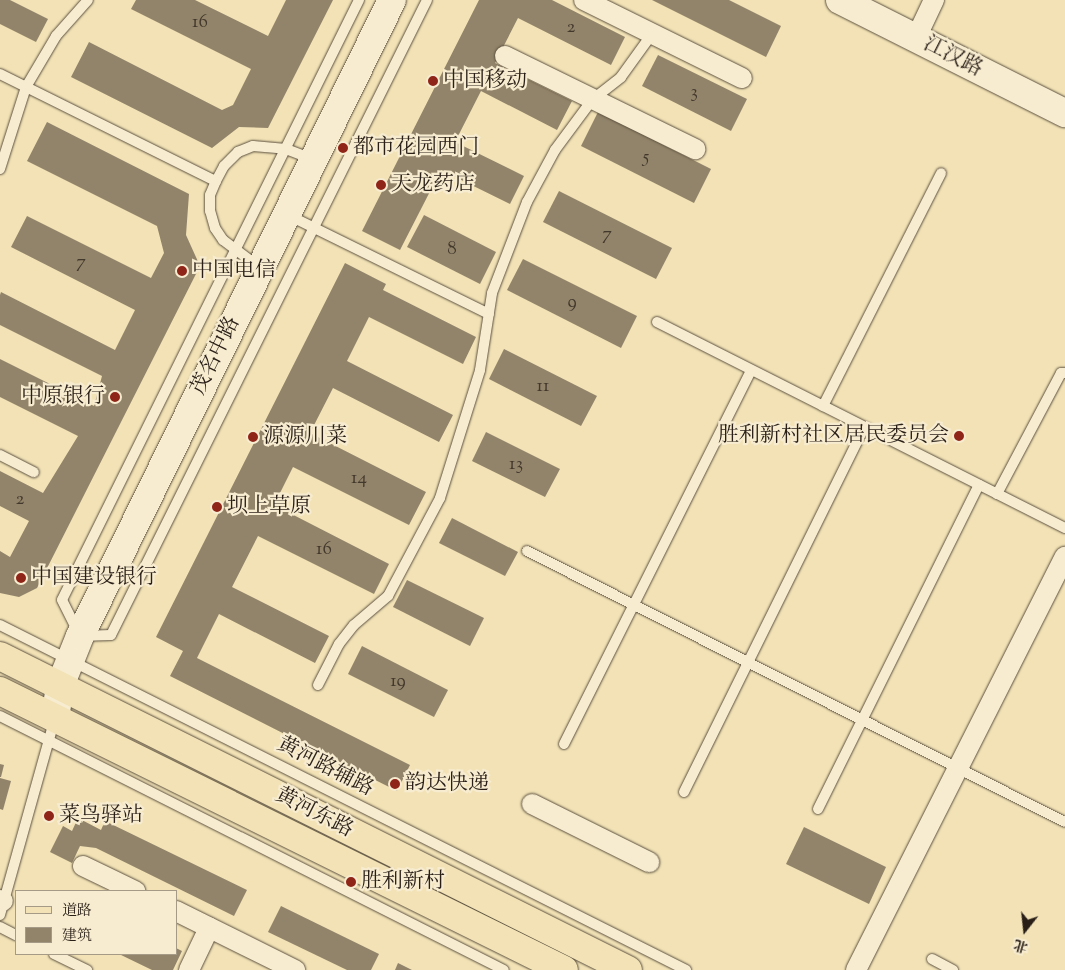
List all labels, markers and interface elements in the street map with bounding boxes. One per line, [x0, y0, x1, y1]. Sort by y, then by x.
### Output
house number: 16 [192, 12, 208, 34]
house number: 2 [567, 17, 575, 39]
street label: 江汉路 [919, 31, 987, 83]
place label: 中国移动 [443, 68, 527, 94]
marker: 中国移动 [427, 75, 439, 87]
house number: 3 [690, 82, 698, 104]
place label: 都市花园西门 [353, 135, 479, 161]
marker: 都市花园西门 [337, 142, 349, 154]
house number: 5 [643, 147, 649, 169]
place label: 天龙药店 [391, 172, 475, 198]
marker: 天龙药店 [375, 179, 387, 191]
house number: 7 [602, 224, 612, 246]
house number: 8 [447, 239, 457, 261]
house number: 7 [76, 252, 86, 274]
place label: 中国电信 [192, 258, 276, 284]
marker: 中国电信 [176, 265, 188, 277]
house number: 9 [567, 292, 577, 314]
street label: 茂名中路 [186, 313, 246, 399]
house number: 11 [537, 376, 549, 398]
place label: 中原银行 [21, 384, 105, 410]
marker: 中原银行 [109, 391, 121, 403]
place label: 胜利新村社区居民委员会 [718, 423, 949, 449]
place label: 源源川菜 [263, 424, 347, 450]
marker: 胜利新村社区居民委员会 [953, 430, 965, 442]
marker: 源源川菜 [247, 431, 259, 443]
house number: 13 [509, 454, 523, 476]
house number: 14 [351, 468, 367, 490]
house number: 2 [16, 489, 24, 511]
place label: 坝上草原 [227, 494, 311, 520]
marker: 坝上草原 [211, 501, 223, 513]
house number: 16 [316, 539, 332, 561]
place label: 中国建设银行 [31, 565, 157, 591]
marker: 中国建设银行 [15, 572, 27, 584]
house number: 19 [390, 671, 406, 693]
street label: 黄河路辅路 [273, 732, 377, 802]
place label: 韵达快递 [405, 771, 489, 797]
marker: 韵达快递 [389, 778, 401, 790]
street label: 黄河东路 [271, 783, 357, 843]
place label: 菜鸟驿站 [59, 803, 143, 829]
marker: 菜鸟驿站 [43, 810, 55, 822]
place label: 胜利新村 [361, 869, 445, 895]
marker: 胜利新村 [345, 876, 357, 888]
legend [15, 890, 178, 955]
text: 道路 [62, 901, 92, 922]
north arrow [1000, 905, 1050, 955]
text: 建筑 [62, 926, 92, 947]
text: 北 [1011, 933, 1030, 956]

